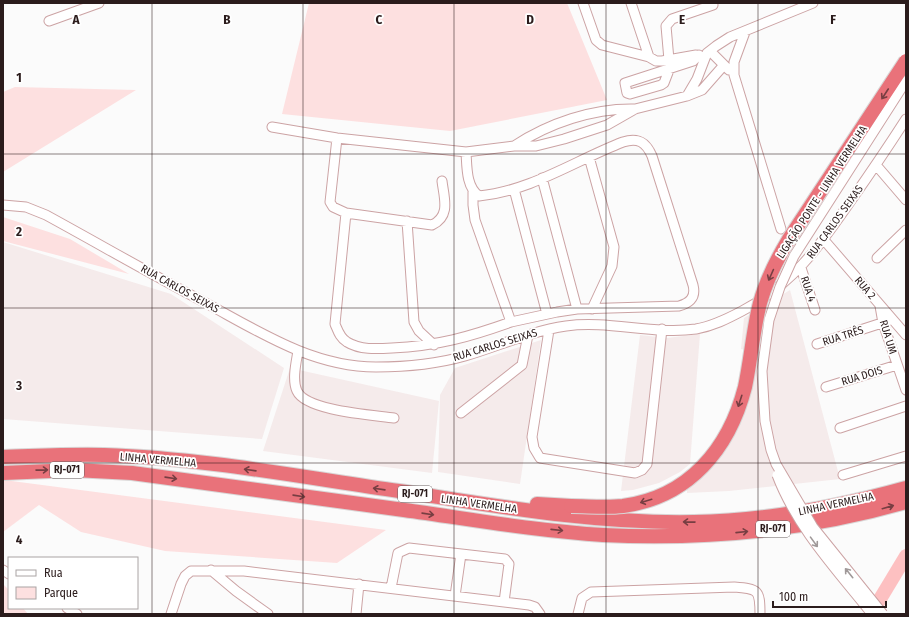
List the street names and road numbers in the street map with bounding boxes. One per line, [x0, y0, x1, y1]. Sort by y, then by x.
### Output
street label: LIGAÇÃO PONTE - LINHA VERMELHA [774, 123, 870, 261]
street label: RUA CARLOS SEIXAS [804, 182, 866, 261]
street label: RUA CARLOS SEIXAS [139, 262, 222, 316]
street label: RUA 2 [852, 274, 878, 302]
street label: RUA 4 [798, 275, 819, 304]
street label: RUA UM [877, 318, 899, 356]
street label: RUA TRÊS [821, 323, 866, 349]
street label: RUA CARLOS SEIXAS [451, 326, 539, 364]
street label: RUA DOIS [840, 363, 885, 388]
street label: LINHA VERMELHA [119, 450, 197, 470]
road number: RJ-071 [50, 462, 84, 478]
road number: RJ-071 [398, 486, 432, 502]
street label: LINHA VERMELHA [797, 490, 875, 518]
street label: LINHA VERMELHA [440, 492, 518, 516]
road number: RJ-071 [756, 521, 790, 537]

